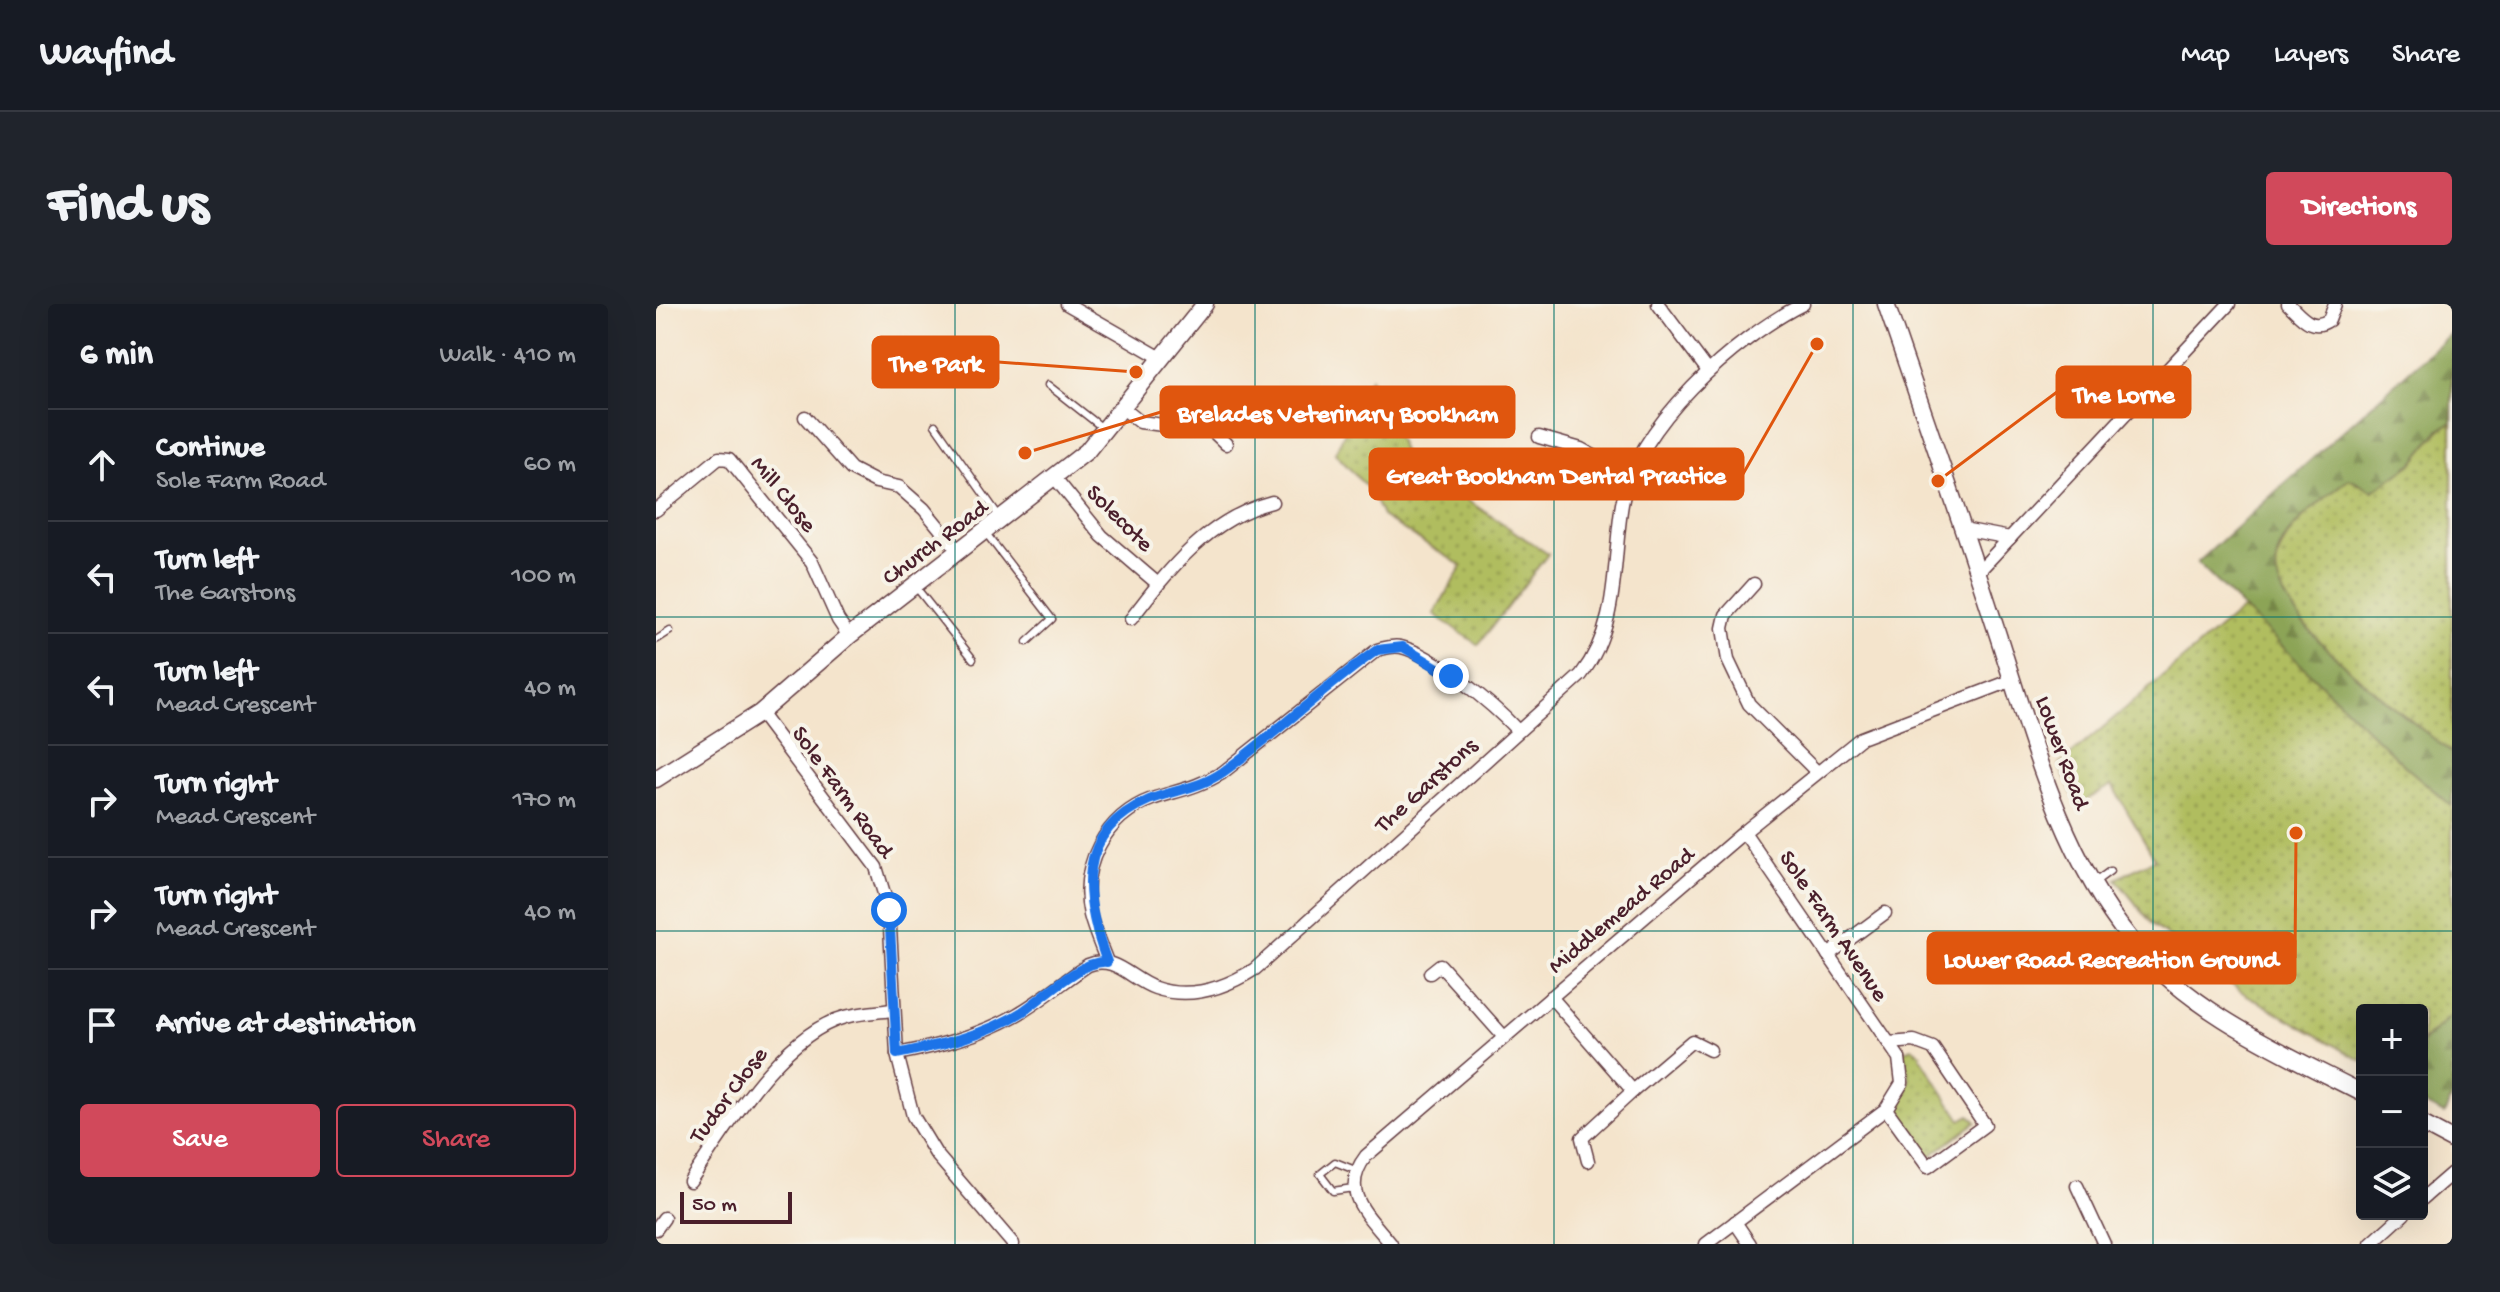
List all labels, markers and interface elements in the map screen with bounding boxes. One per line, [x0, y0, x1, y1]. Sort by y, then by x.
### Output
text: Wayfind [40, 33, 172, 77]
text: Map [2181, 39, 2230, 72]
text: Layers [2274, 39, 2348, 72]
text: Share [2392, 39, 2460, 72]
button: Directions [2266, 172, 2452, 245]
text: Find us [48, 175, 208, 241]
text: 6 min [80, 336, 153, 376]
callout: The Park [873, 337, 998, 387]
text: Walk · 410 m [439, 341, 576, 372]
text: The Park [887, 351, 986, 382]
callout: The Lorne [2057, 367, 2190, 417]
text: The Lorne [2071, 382, 2176, 413]
callout: Brelades Veterinary Bookham [1161, 387, 1514, 437]
text: Brelades Veterinary Bookham [1177, 401, 1499, 432]
text: Continue [156, 432, 265, 467]
icon: ahead [80, 443, 124, 487]
callout: Great Bookham Dental Practice [1370, 449, 1743, 499]
text: 60 m [523, 450, 576, 481]
street label: Mill Close [743, 451, 822, 540]
text: Great Bookham Dental Practice [1386, 463, 1728, 494]
text: Sole Farm Road [156, 467, 325, 498]
street label: Solecote [1079, 480, 1159, 560]
street label: Church Road [878, 493, 996, 593]
text: Turn left [156, 544, 257, 579]
icon: left [80, 555, 124, 599]
text: 100 m [511, 562, 576, 593]
text: The Garstons [156, 579, 295, 610]
text: Turn left [156, 656, 257, 691]
route end [1433, 658, 1469, 694]
icon: left [80, 667, 124, 711]
text: 40 m [524, 674, 576, 705]
text: Mead Crescent [156, 691, 315, 722]
street label: Lower Road [2027, 692, 2095, 816]
street label: Sole Farm Road [784, 721, 900, 866]
street label: The Garstons [1368, 732, 1486, 842]
text: Turn right [156, 768, 276, 803]
icon: right [80, 779, 124, 823]
text: 170 m [513, 786, 576, 817]
text: Mead Crescent [156, 803, 315, 834]
street label: Middlemead Road [1543, 841, 1703, 981]
street label: Sole Farm Avenue [1771, 846, 1894, 1009]
text: Turn right [156, 880, 276, 915]
icon: right [80, 891, 124, 935]
route start [871, 892, 907, 928]
text: 40 m [524, 898, 576, 929]
text: Mead Crescent [156, 915, 315, 946]
callout: Lower Road Recreation Ground [1928, 933, 2295, 983]
text: Lower Road Recreation Ground [1944, 947, 2281, 978]
icon: arrive [80, 1003, 124, 1047]
map controls [2356, 1004, 2428, 1220]
button: + [2356, 1004, 2428, 1076]
text: Arrive at destination [156, 1008, 416, 1043]
street label: Tudor Close [683, 1042, 776, 1152]
button: − [2356, 1076, 2428, 1148]
button: Save [80, 1104, 320, 1177]
button: Share [336, 1104, 576, 1177]
button: layers [2356, 1148, 2428, 1220]
scale bar [680, 1188, 792, 1224]
text: 50 m [692, 1193, 737, 1219]

